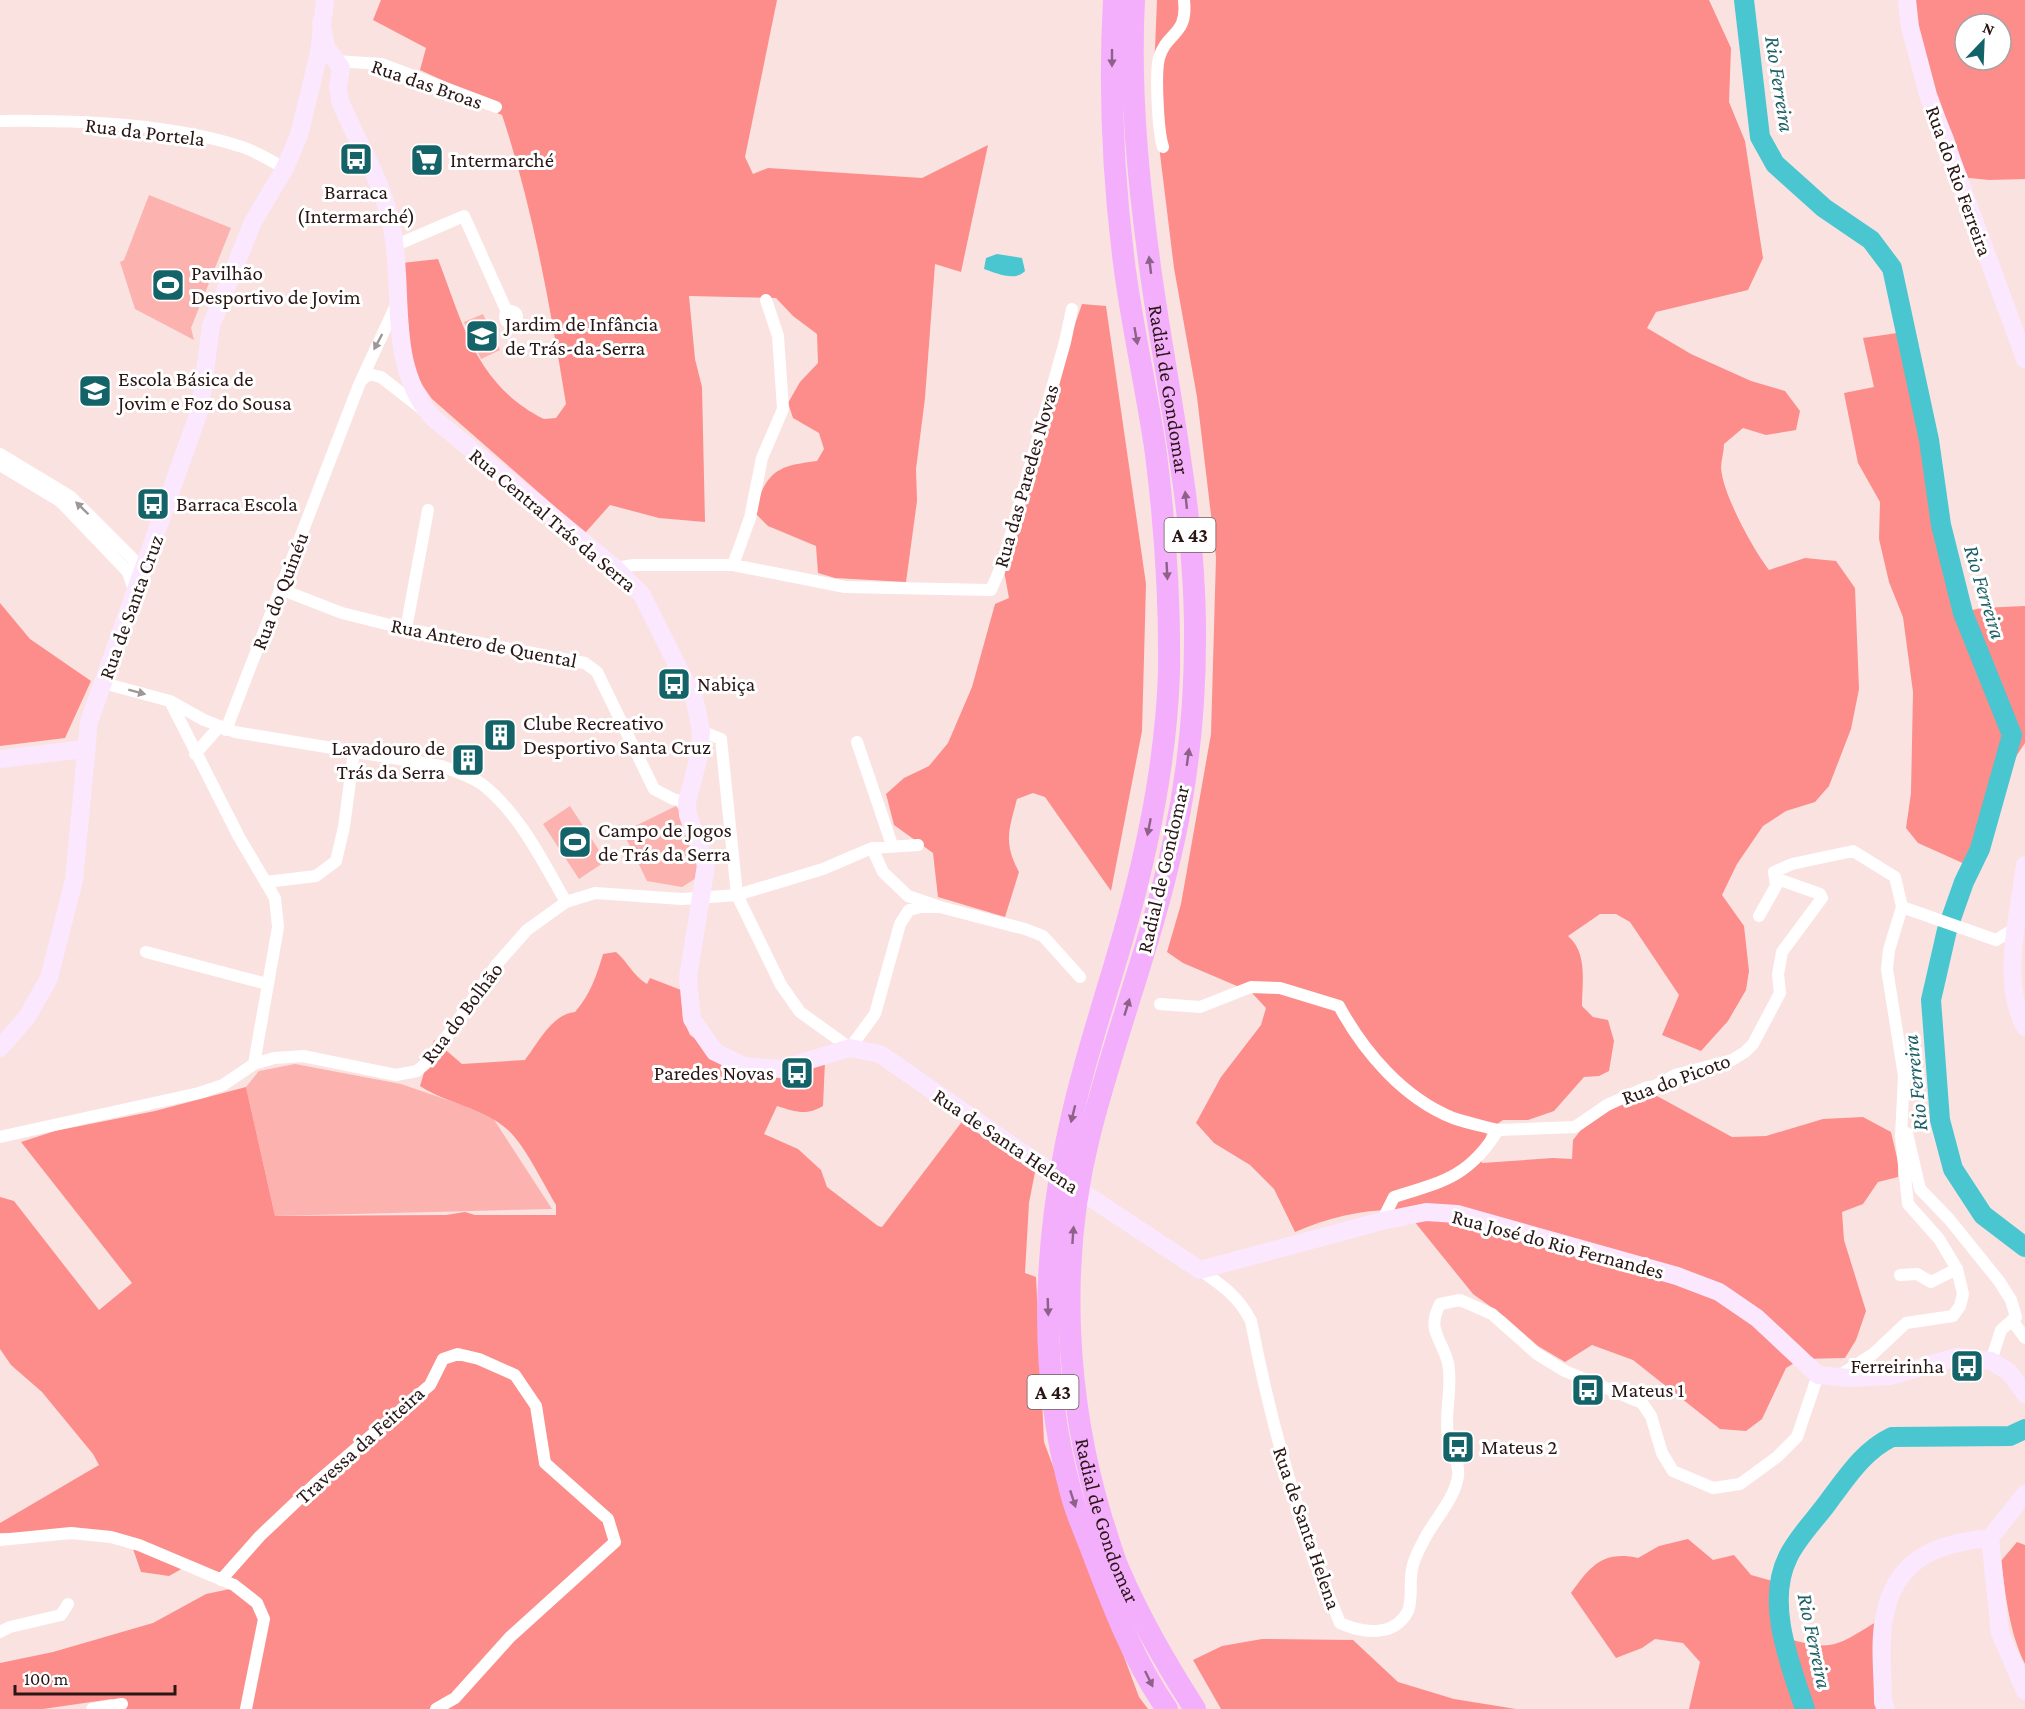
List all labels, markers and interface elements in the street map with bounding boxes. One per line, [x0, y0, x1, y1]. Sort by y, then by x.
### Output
north arrow [1953, 12, 2013, 72]
text: N [1980, 19, 1997, 39]
water label: Rio Ferreira [1760, 34, 1800, 134]
one-way arrow [1107, 49, 1117, 68]
street label: Rua das Broas [368, 54, 486, 114]
street label: Rua do Rio Ferreira [1921, 103, 1997, 260]
street label: Rua da Portela [84, 113, 206, 151]
bus stop icon: Barraca (Intermarché) [338, 141, 374, 177]
supermarket icon: Intermarché [409, 142, 445, 178]
place label: Intermarché [450, 148, 554, 172]
place label: Barraca (Intermarché) [297, 180, 415, 228]
one-way arrow [1145, 256, 1155, 275]
place label: Pavilhão Desportivo de Jovim [191, 261, 361, 309]
sports icon: Pavilhão Desportivo de Jovim [150, 267, 186, 303]
street label: Radial de Gondomar [1144, 303, 1194, 477]
place label: Jardim de Infância de Trás-da-Serra [503, 312, 659, 360]
school or university icon: Jardim de Infância de Trás-da-Serra [464, 318, 500, 354]
one-way arrow [1132, 327, 1141, 346]
one-way arrow [373, 333, 383, 350]
place label: Escola Básica de Jovim e Foz do Sousa [116, 367, 292, 415]
school or university icon: Escola Básica de Jovim e Foz do Sousa [77, 373, 113, 409]
street label: Rua das Paredes Novas [988, 382, 1064, 570]
street label: Rua Central Trás da Serra [465, 443, 642, 597]
bus stop icon: Barraca Escola [135, 486, 171, 522]
one-way arrow [1182, 490, 1191, 509]
place label: Barraca Escola [176, 492, 298, 516]
one-way arrow [76, 501, 90, 515]
road number: A 43 [1164, 518, 1216, 552]
street label: Rua do Quinéu [247, 529, 313, 653]
street label: Rua de Santa Cruz [94, 532, 168, 682]
water label: Rio Ferreira [1959, 542, 2011, 642]
one-way arrow [1162, 561, 1171, 580]
street label: Rua Antero de Quental [389, 613, 579, 673]
bus stop icon: Nabiça [656, 666, 692, 702]
place label: Nabiça [697, 672, 755, 696]
one-way arrow [127, 687, 146, 697]
place label: Clube Recreativo Desportivo Santa Cruz [523, 711, 711, 759]
building icon: Clube Recreativo Desportivo Santa Cruz [482, 717, 518, 753]
place label: Lavadouro de Trás da Serra [331, 736, 445, 784]
building icon: Lavadouro de Trás da Serra [450, 742, 486, 778]
one-way arrow [1183, 747, 1192, 766]
street label: Radial de Gondomar [1132, 782, 1194, 955]
place label: Campo de Jogos de Trás da Serra [598, 818, 732, 866]
one-way arrow [1144, 818, 1153, 837]
sports icon: Campo de Jogos de Trás da Serra [557, 824, 593, 860]
street label: Rua do Bolhão [416, 958, 508, 1068]
one-way arrow [1123, 998, 1132, 1016]
water label: Rio Ferreira [1897, 1033, 1933, 1133]
street label: Rua do Picoto [1618, 1048, 1734, 1110]
bus stop icon: Paredes Novas [779, 1055, 815, 1091]
place label: Paredes Novas [654, 1061, 774, 1085]
street label: Rua de Santa Helena [929, 1083, 1084, 1199]
one-way arrow [1068, 1105, 1078, 1123]
street label: Rua José do Rio Fernandes [1449, 1204, 1667, 1284]
one-way arrow [1069, 1226, 1078, 1245]
one-way arrow [1043, 1297, 1052, 1316]
bus stop icon: Ferreirinha [1949, 1348, 1985, 1384]
place label: Ferreirinha [1850, 1354, 1944, 1378]
bus stop icon: Mateus 1 [1570, 1372, 1606, 1408]
road number: A 43 [1028, 1375, 1078, 1409]
place label: Mateus 1 [1611, 1378, 1685, 1402]
street label: Travessa da Feiteira [291, 1381, 429, 1509]
bus stop icon: Mateus 2 [1440, 1429, 1476, 1465]
place label: Mateus 2 [1481, 1435, 1558, 1459]
street label: Radial de Gondomar [1070, 1436, 1145, 1607]
street label: Rua de Santa Helena [1268, 1443, 1346, 1613]
one-way arrow [1069, 1490, 1078, 1508]
water label: Rio Ferreira [1793, 1591, 1837, 1691]
scale bar [15, 1658, 176, 1696]
text: 100 m [24, 1669, 69, 1689]
one-way arrow [1144, 1670, 1154, 1687]

